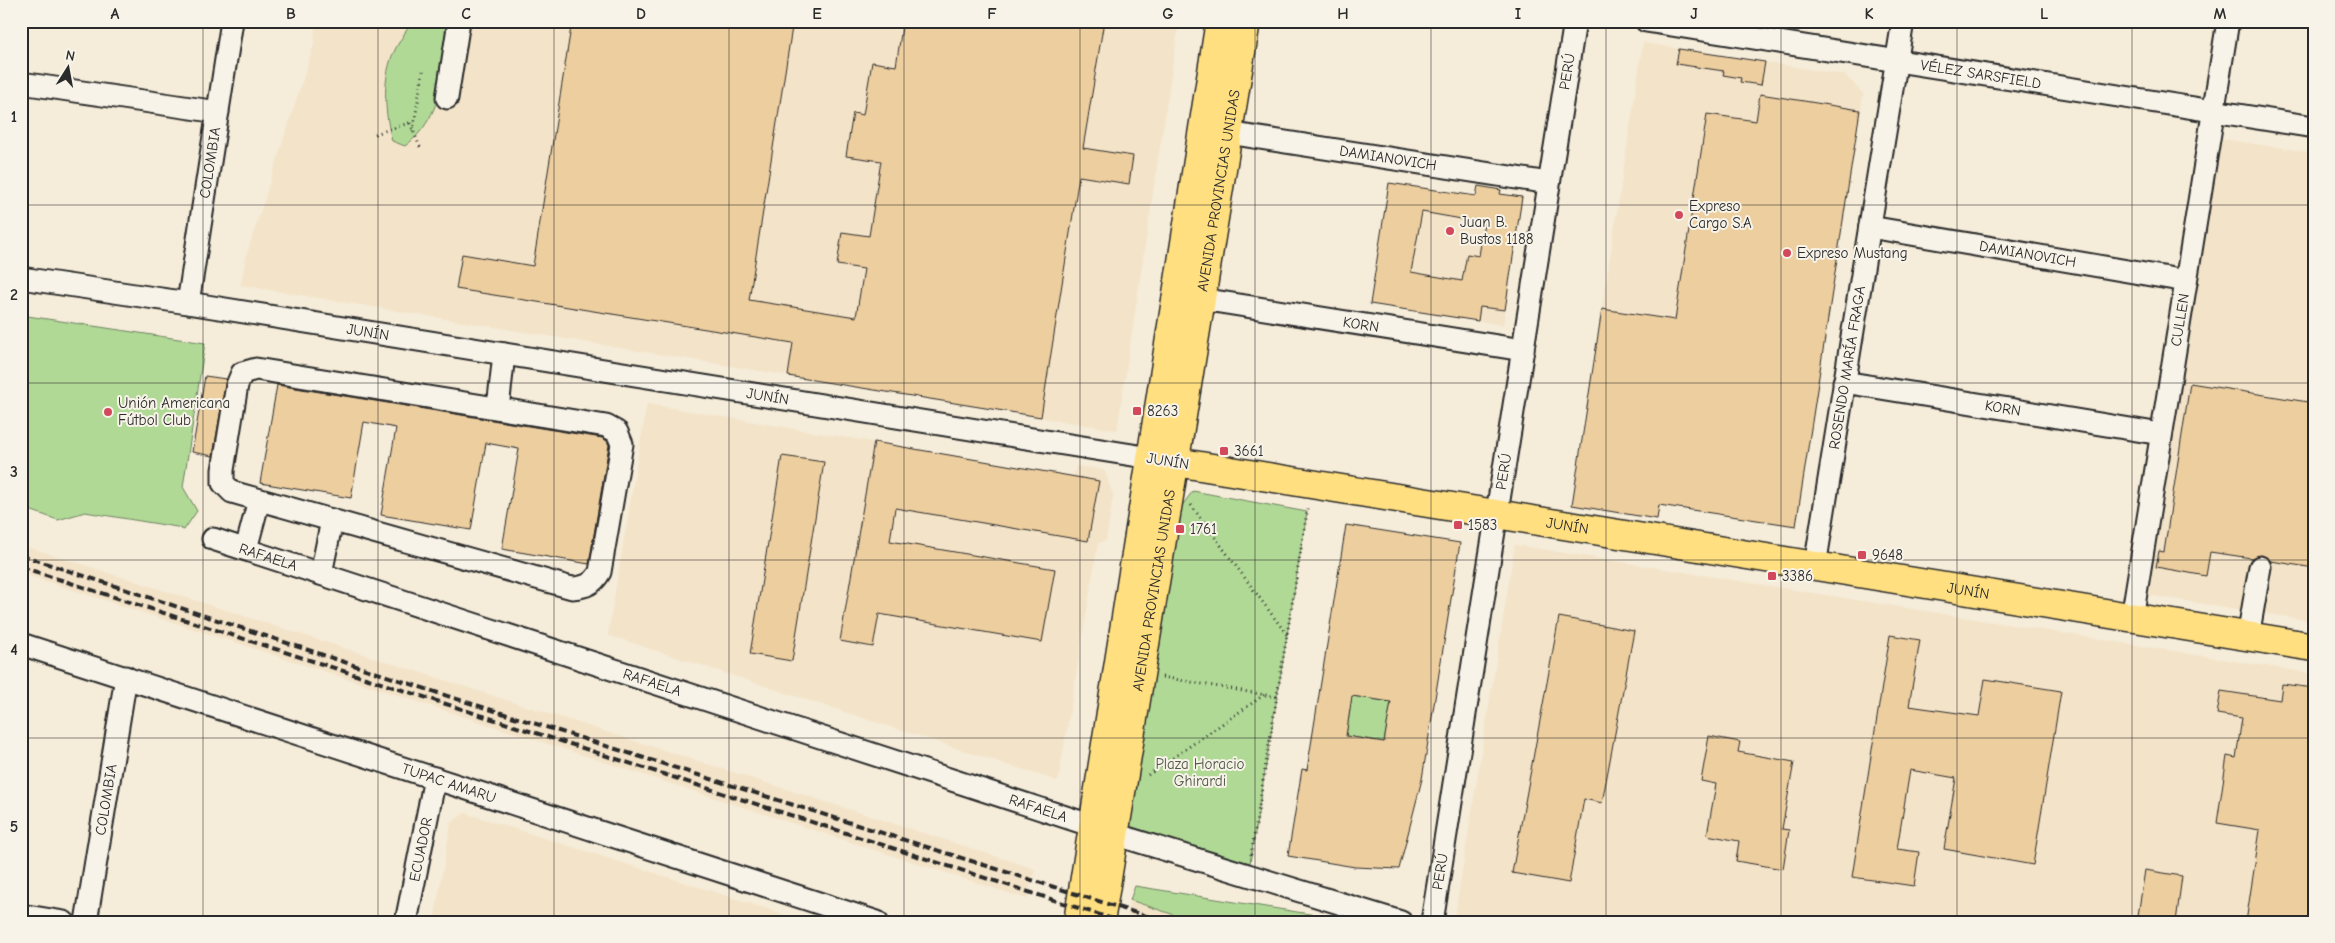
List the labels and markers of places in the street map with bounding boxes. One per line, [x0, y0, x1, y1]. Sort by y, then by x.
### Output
place label: Expreso Cargo S.A [1689, 197, 1752, 232]
marker: Expreso Cargo S.A [1673, 209, 1685, 221]
place label: Juan B. Bustos 1188 [1460, 213, 1533, 248]
marker: Juan B. Bustos 1188 [1444, 225, 1456, 237]
place label: Expreso Mustang [1797, 244, 1908, 262]
marker: Expreso Mustang [1781, 247, 1793, 259]
place label: Unión Americana Fútbol Club [118, 394, 230, 429]
place label: 8263 [1147, 402, 1178, 420]
marker: 8263 [1131, 405, 1143, 417]
marker: Unión Americana Fútbol Club [102, 406, 114, 418]
place label: 3661 [1234, 442, 1264, 460]
marker: 3661 [1218, 445, 1230, 457]
place label: 1583 [1468, 516, 1497, 534]
marker: 1583 [1452, 519, 1464, 531]
place label: 1761 [1190, 520, 1217, 538]
marker: 1761 [1174, 523, 1186, 535]
place label: 9648 [1872, 546, 1903, 564]
marker: 9648 [1856, 549, 1868, 561]
place label: 3386 [1782, 567, 1813, 585]
marker: 3386 [1766, 570, 1778, 582]

